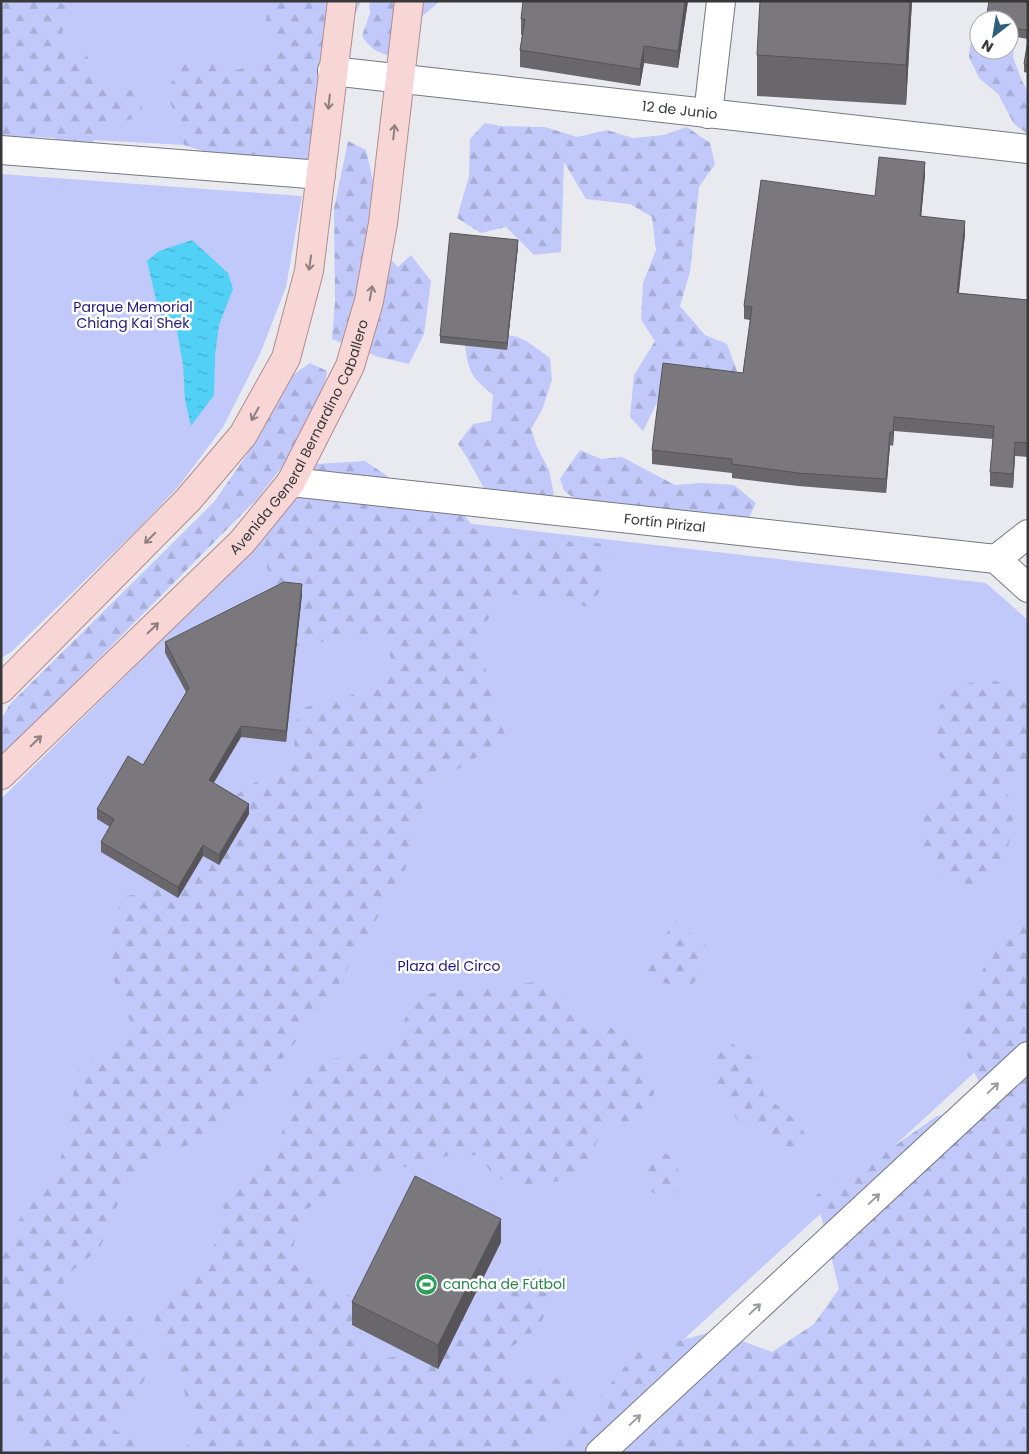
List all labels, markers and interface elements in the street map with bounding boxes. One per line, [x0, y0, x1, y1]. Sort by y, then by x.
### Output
north arrow [969, 10, 1019, 60]
text: N [978, 35, 997, 57]
one-way arrow [324, 93, 334, 109]
street label: 12 de Junio [641, 96, 719, 124]
one-way arrow [389, 124, 399, 140]
one-way arrow [305, 255, 315, 271]
one-way arrow [366, 285, 376, 301]
park label: Parque Memorial Chiang Kai Shek [73, 297, 193, 333]
street label: Avenida General Bernardino Caballero [225, 317, 373, 559]
one-way arrow [249, 407, 259, 421]
street label: Fortín Pirizal [623, 508, 707, 537]
one-way arrow [145, 532, 157, 544]
one-way arrow [147, 622, 159, 634]
one-way arrow [30, 735, 43, 747]
park label: Plaza del Circo [398, 956, 500, 976]
one-way arrow [987, 1082, 999, 1094]
one-way arrow [867, 1193, 880, 1205]
sports icon: cancha de Fútbol [415, 1272, 439, 1296]
place label: cancha de Fútbol [443, 1274, 565, 1294]
one-way arrow [748, 1303, 761, 1315]
one-way arrow [629, 1414, 642, 1426]

